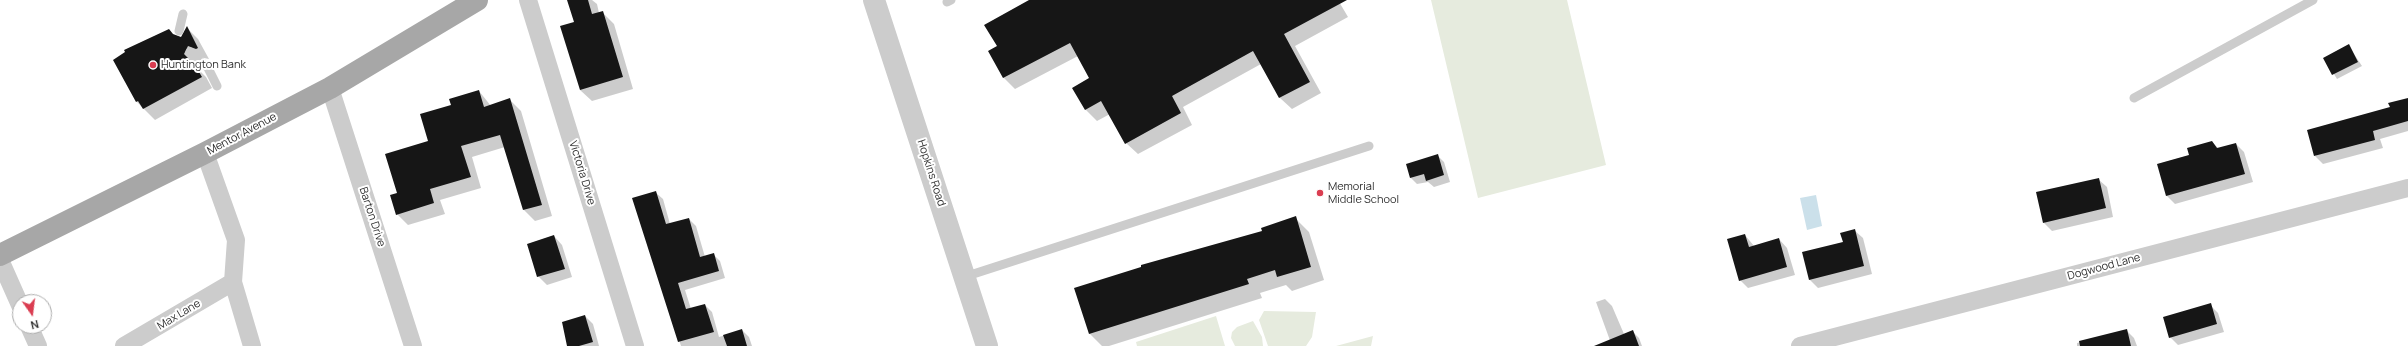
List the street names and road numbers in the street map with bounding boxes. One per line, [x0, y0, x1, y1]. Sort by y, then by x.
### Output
street label: Mentor Avenue [205, 110, 279, 158]
street label: Hopkins Road [914, 138, 948, 208]
street label: Victoria Drive [566, 139, 598, 207]
street label: Barton Drive [356, 185, 388, 249]
street label: Dogwood Lane [2066, 251, 2142, 283]
street label: Max Lane [155, 297, 203, 333]

